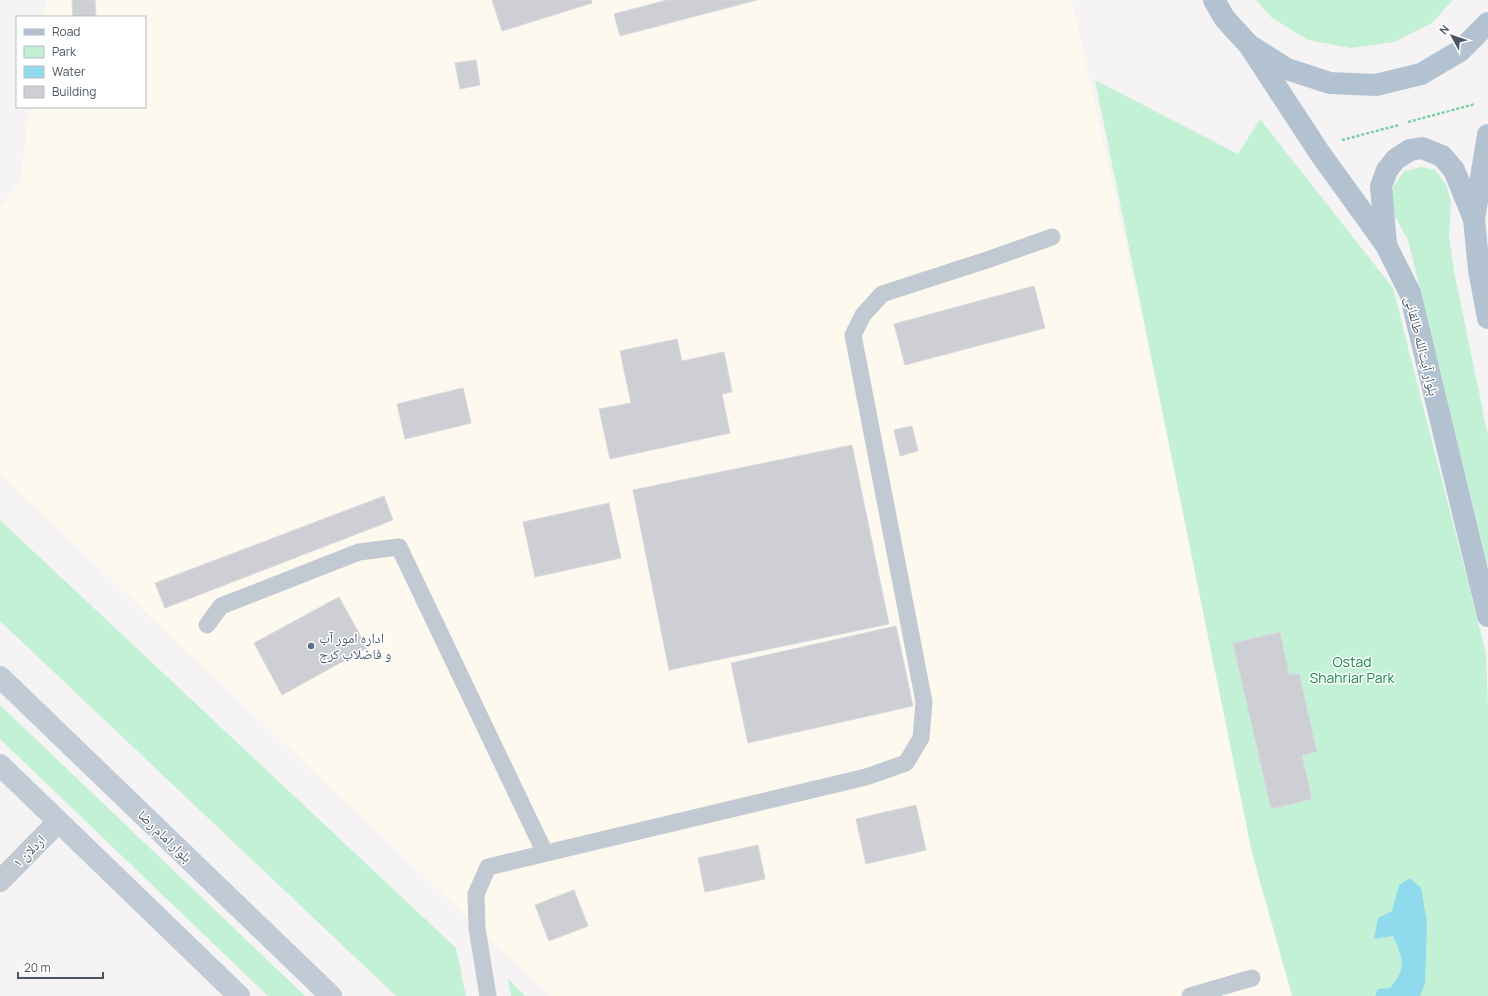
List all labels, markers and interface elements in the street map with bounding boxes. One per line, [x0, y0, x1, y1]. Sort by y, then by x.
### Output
legend [16, 16, 146, 108]
north arrow [1432, 16, 1472, 56]
text: N [1436, 21, 1452, 37]
text: Road [52, 23, 80, 40]
text: Park [52, 43, 77, 60]
text: Water [52, 63, 86, 80]
text: Building [52, 83, 96, 100]
street label: بلوار آیت‌الله طالقانی [1401, 294, 1444, 398]
place label: اداره امور آب و فاضلاب کرج [319, 628, 391, 664]
marker: اداره امور آب و فاضلاب کرج [306, 641, 316, 651]
park label: Ostad Shahriar Park [1310, 652, 1395, 687]
street label: بلوار امام رضا [134, 805, 197, 867]
street label: اردلان ۱ [8, 830, 49, 871]
scale bar [18, 954, 103, 980]
text: 20 m [24, 959, 51, 976]

